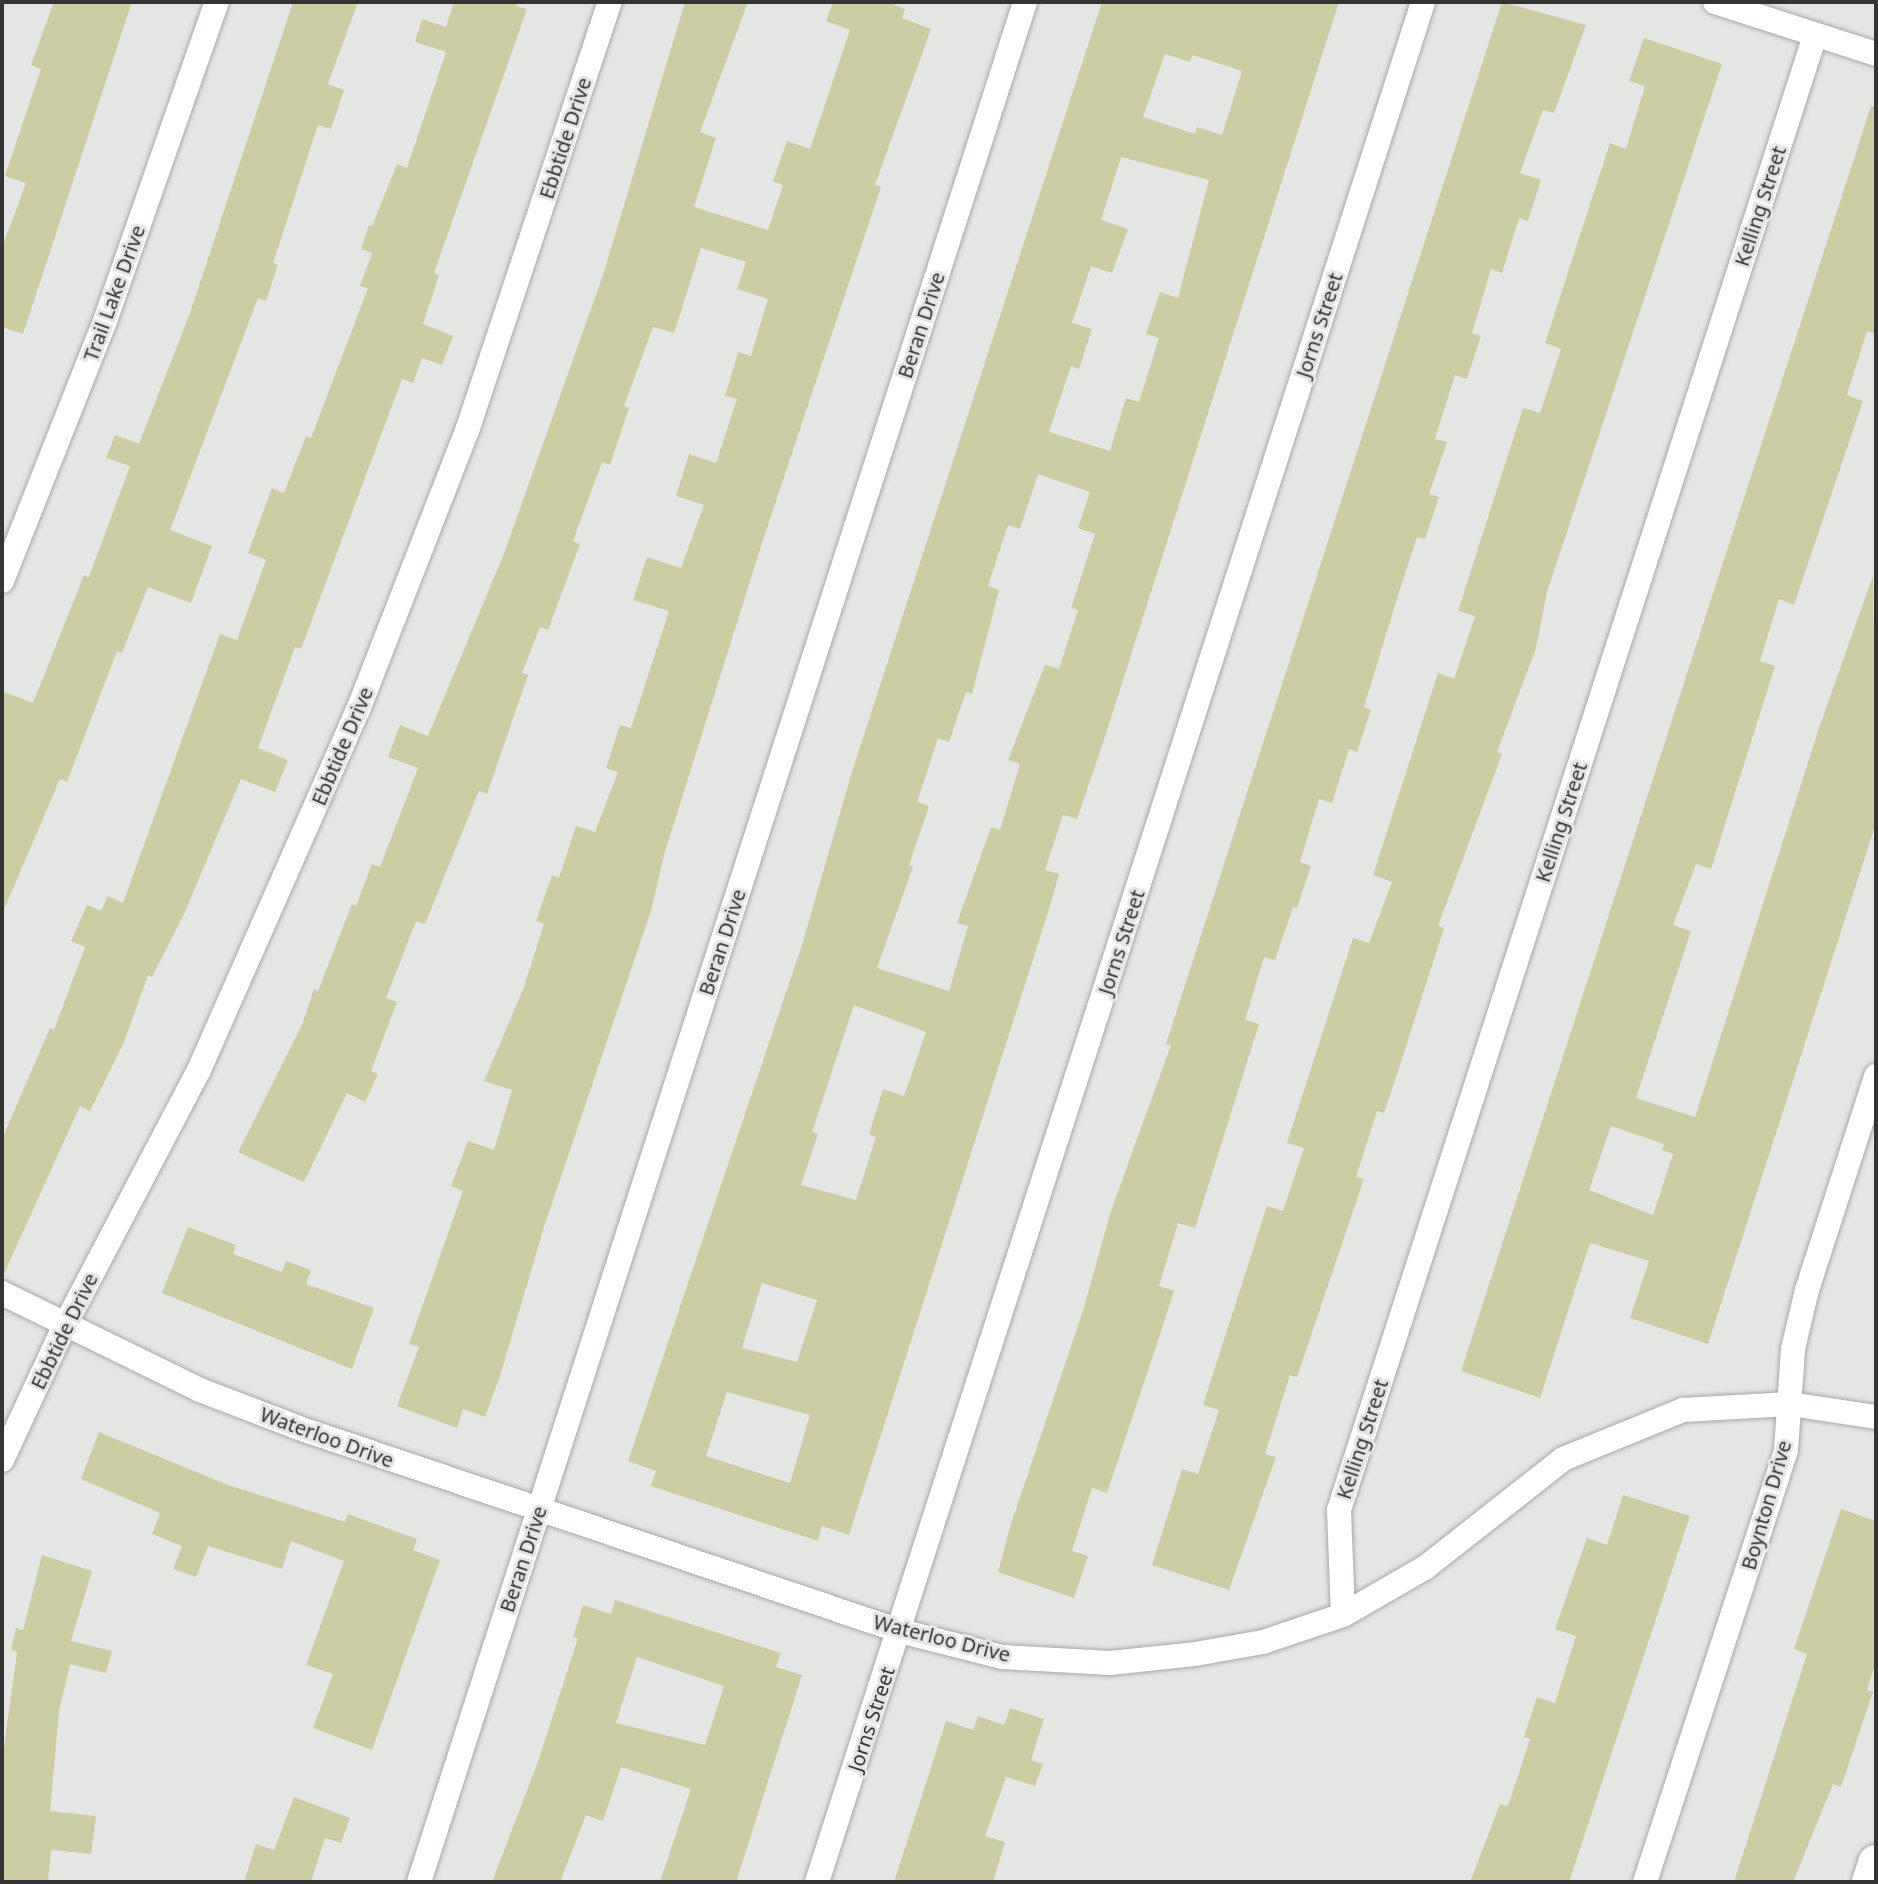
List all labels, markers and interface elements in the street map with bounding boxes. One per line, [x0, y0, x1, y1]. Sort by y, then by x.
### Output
street label: Ebbtide Drive [534, 74, 596, 202]
street label: Kelling Street [1729, 143, 1791, 269]
street label: Trail Lake Drive [78, 222, 150, 364]
street label: Beran Drive [893, 269, 949, 381]
street label: Jorns Street [1291, 270, 1347, 380]
street label: Ebbtide Drive [306, 683, 378, 809]
street label: Kelling Street [1530, 759, 1592, 885]
street label: Beran Drive [694, 886, 750, 998]
street label: Jorns Street [1093, 887, 1149, 997]
street label: Ebbtide Drive [26, 1269, 102, 1393]
street label: Kelling Street [1331, 1376, 1393, 1502]
street label: Waterloo Drive [257, 1402, 397, 1472]
street label: Boynton Drive [1736, 1437, 1796, 1573]
street label: Beran Drive [495, 1503, 551, 1615]
street label: Waterloo Drive [871, 1609, 1013, 1667]
street label: Jorns Street [843, 1664, 899, 1774]

